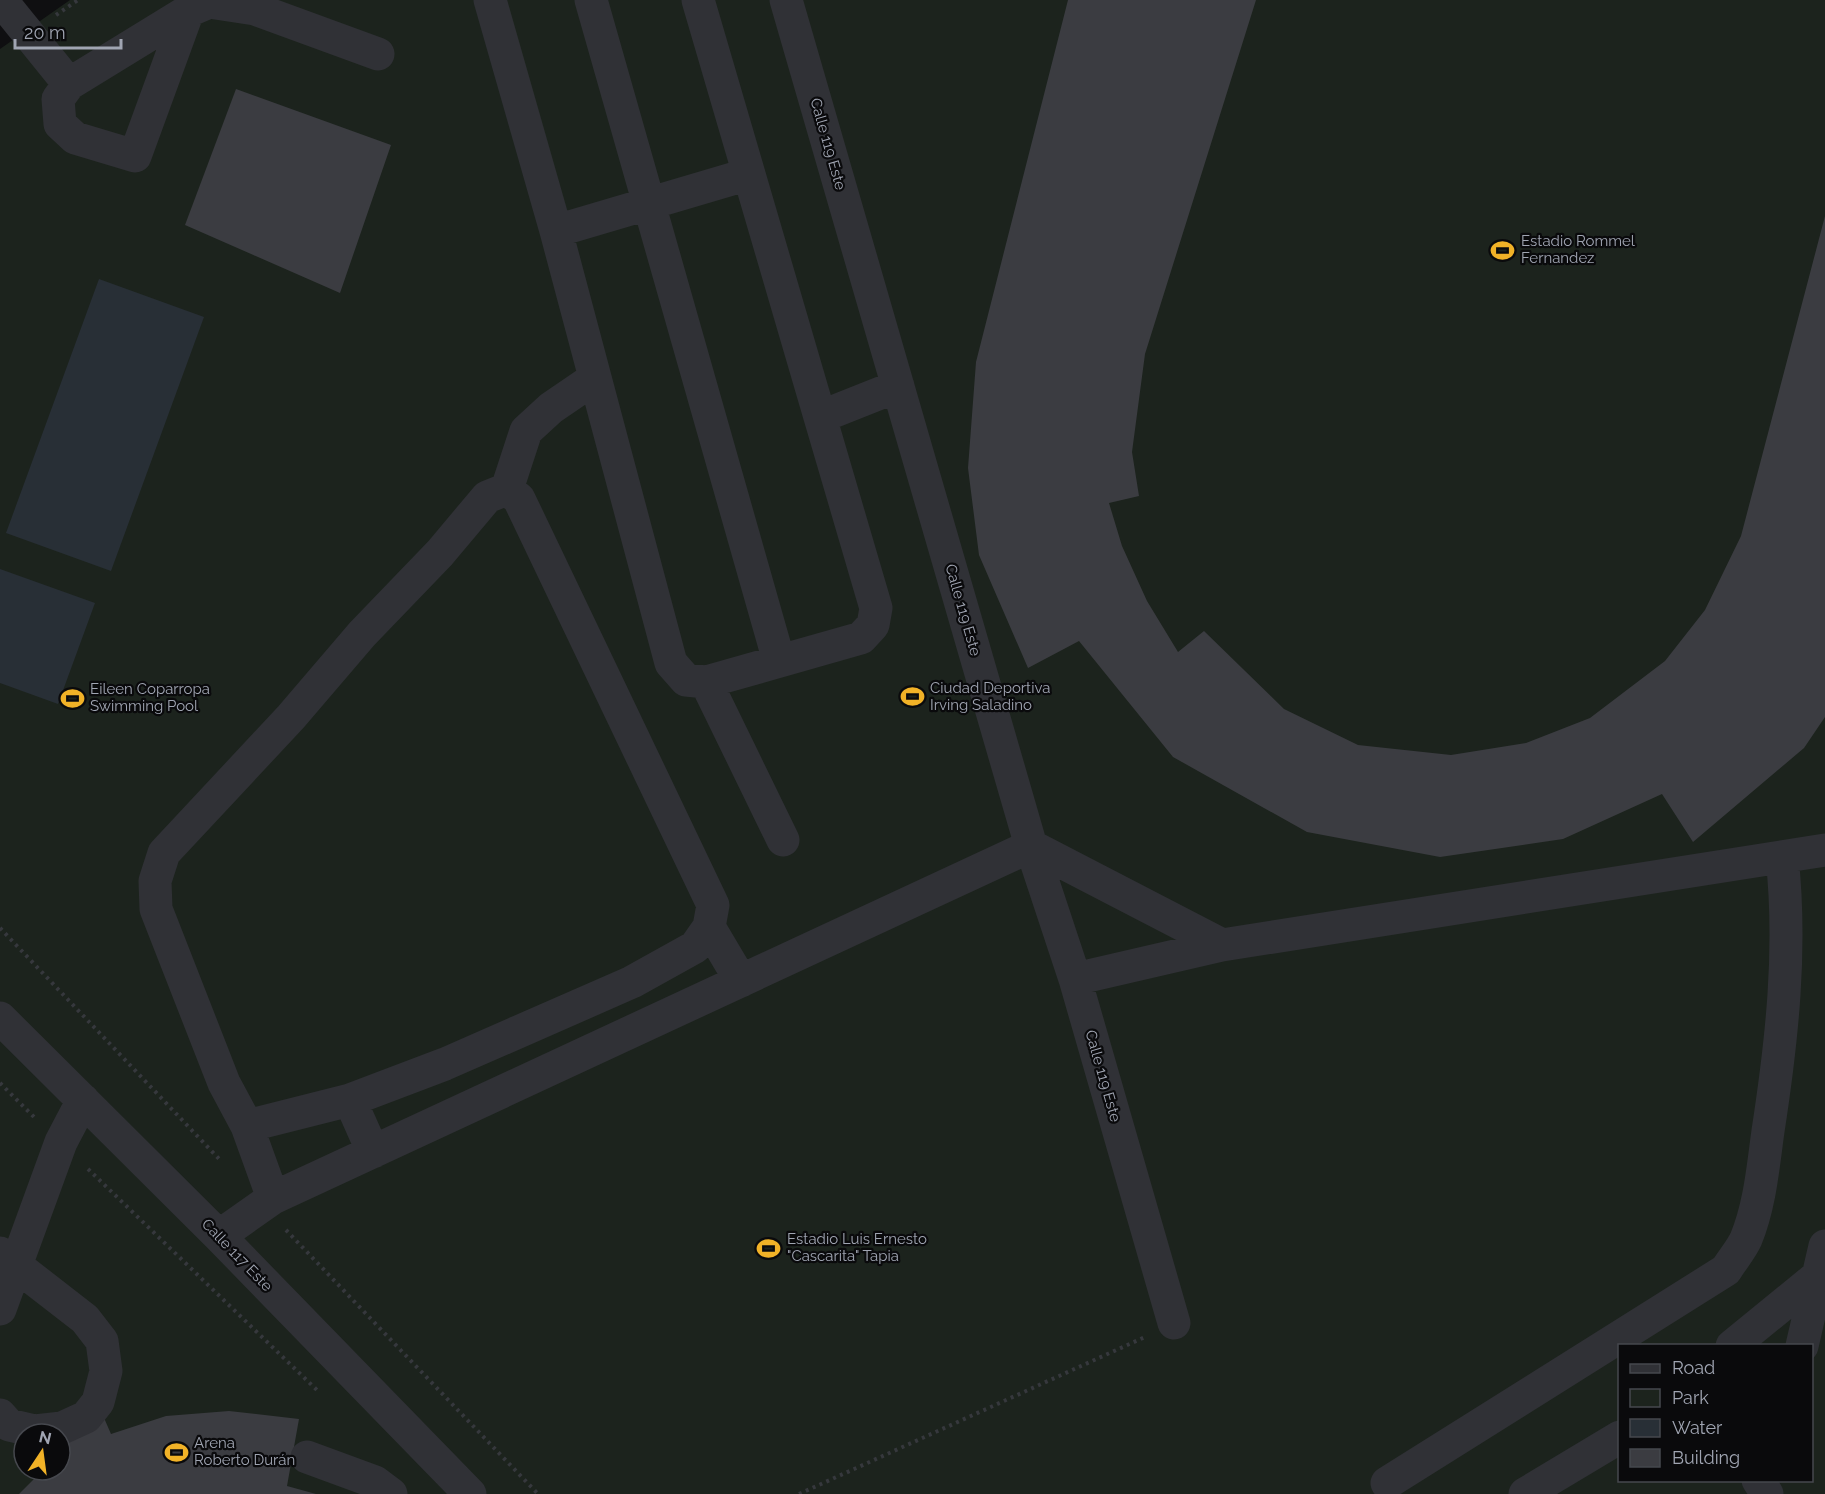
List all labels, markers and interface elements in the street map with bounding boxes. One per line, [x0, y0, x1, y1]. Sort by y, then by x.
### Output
scale bar [15, 12, 122, 50]
text: 20 m [24, 22, 66, 43]
street label: Calle 119 Este [806, 96, 850, 192]
place label: Estadio Rommel Fernandez [1521, 232, 1636, 267]
sports icon: Estadio Rommel Fernandez [1490, 237, 1516, 263]
street label: Calle 119 Este [941, 562, 985, 658]
place label: Ciudad Deportiva Irving Saladino [930, 679, 1050, 714]
place label: Eileen Coparropa Swimming Pool [90, 680, 210, 715]
sports icon: Ciudad Deportiva Irving Saladino [899, 684, 925, 710]
sports icon: Eileen Coparropa Swimming Pool [59, 685, 85, 711]
street label: Calle 119 Este [1081, 1028, 1125, 1124]
street label: Calle 117 Este [198, 1215, 276, 1295]
place label: Estadio Luis Ernesto "Cascarita" Tapia [787, 1230, 927, 1265]
sports icon: Estadio Luis Ernesto "Cascarita" Tapia [756, 1235, 782, 1261]
legend [1618, 1344, 1813, 1482]
text: Road [1672, 1357, 1715, 1378]
text: Park [1672, 1387, 1709, 1408]
text: Water [1672, 1417, 1723, 1438]
north arrow [12, 1422, 72, 1482]
text: N [37, 1427, 53, 1449]
place label: Arena Roberto Durán [194, 1434, 295, 1469]
sports icon: Arena Roberto Durán [163, 1439, 189, 1465]
text: Building [1672, 1447, 1740, 1468]

